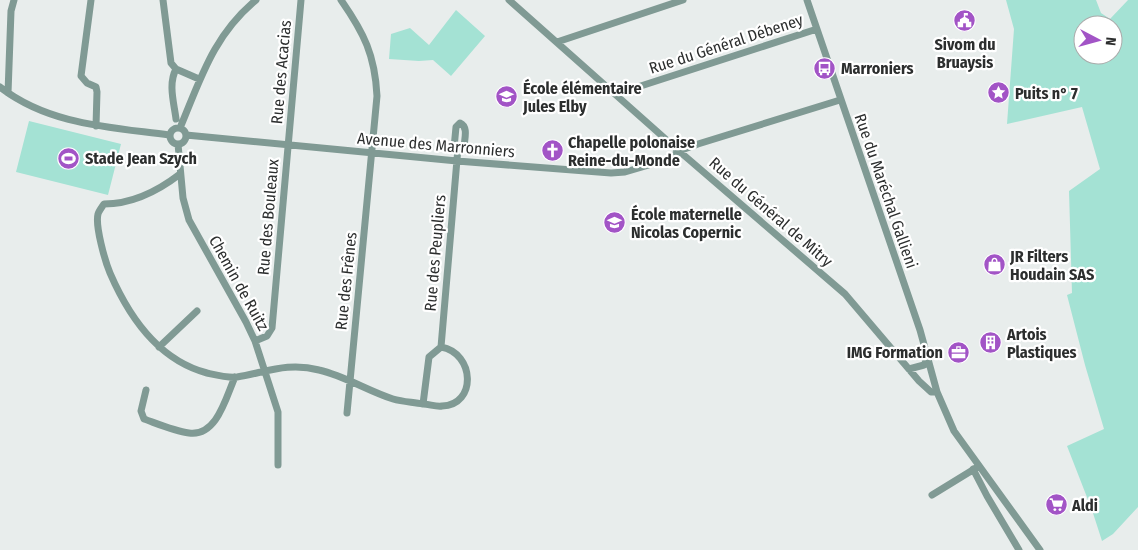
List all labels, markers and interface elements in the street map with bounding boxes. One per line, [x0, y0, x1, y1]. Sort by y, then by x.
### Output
public building icon: Sivom du Bruaysis [953, 8, 977, 32]
street label: Rue du Général Débeney [647, 10, 806, 78]
north arrow [1073, 15, 1123, 65]
street label: Rue des Acacias [267, 19, 295, 125]
place label: Sivom du Bruaysis [935, 35, 995, 72]
text: N [1102, 36, 1119, 46]
bus stop icon: Marroniers [813, 56, 837, 80]
place label: Marroniers [841, 59, 914, 78]
place label: École élémentaire Jules Elby [522, 78, 642, 116]
place icon: Puits n° 7 [987, 81, 1011, 105]
place label: Puits n° 7 [1015, 84, 1078, 103]
school or university icon: École élémentaire Jules Elby [495, 85, 519, 109]
street label: Rue du Maréchal Gallieni [851, 111, 921, 271]
street label: Avenue des Marronniers [356, 129, 516, 161]
place label: Chapelle polonaise Reine-du-Monde [568, 133, 695, 170]
church icon: Chapelle polonaise Reine-du-Monde [540, 139, 564, 163]
sports icon: Stade Jean Szych [57, 146, 81, 170]
place label: Stade Jean Szych [85, 149, 197, 168]
street label: Rue du Général de Mitry [705, 153, 837, 271]
street label: Rue des Bouleaux [253, 158, 283, 276]
street label: Rue des Peupliers [420, 194, 450, 312]
place label: École maternelle Nicolas Copernic [631, 204, 742, 242]
school or university icon: École maternelle Nicolas Copernic [603, 211, 627, 235]
street label: Rue des Frênes [331, 231, 361, 331]
street label: Chemin de Ruitz [205, 232, 273, 334]
place label: JR Filters Houdain SAS [1009, 247, 1094, 284]
shop icon: JR Filters Houdain SAS [982, 253, 1006, 277]
place label: Artois Plastiques [1006, 325, 1077, 362]
building icon: Artois Plastiques [979, 331, 1003, 355]
office icon: IMG Formation [947, 340, 971, 364]
place label: IMG Formation [847, 343, 943, 362]
supermarket icon: Aldi [1044, 493, 1068, 517]
place label: Aldi [1071, 496, 1098, 515]

